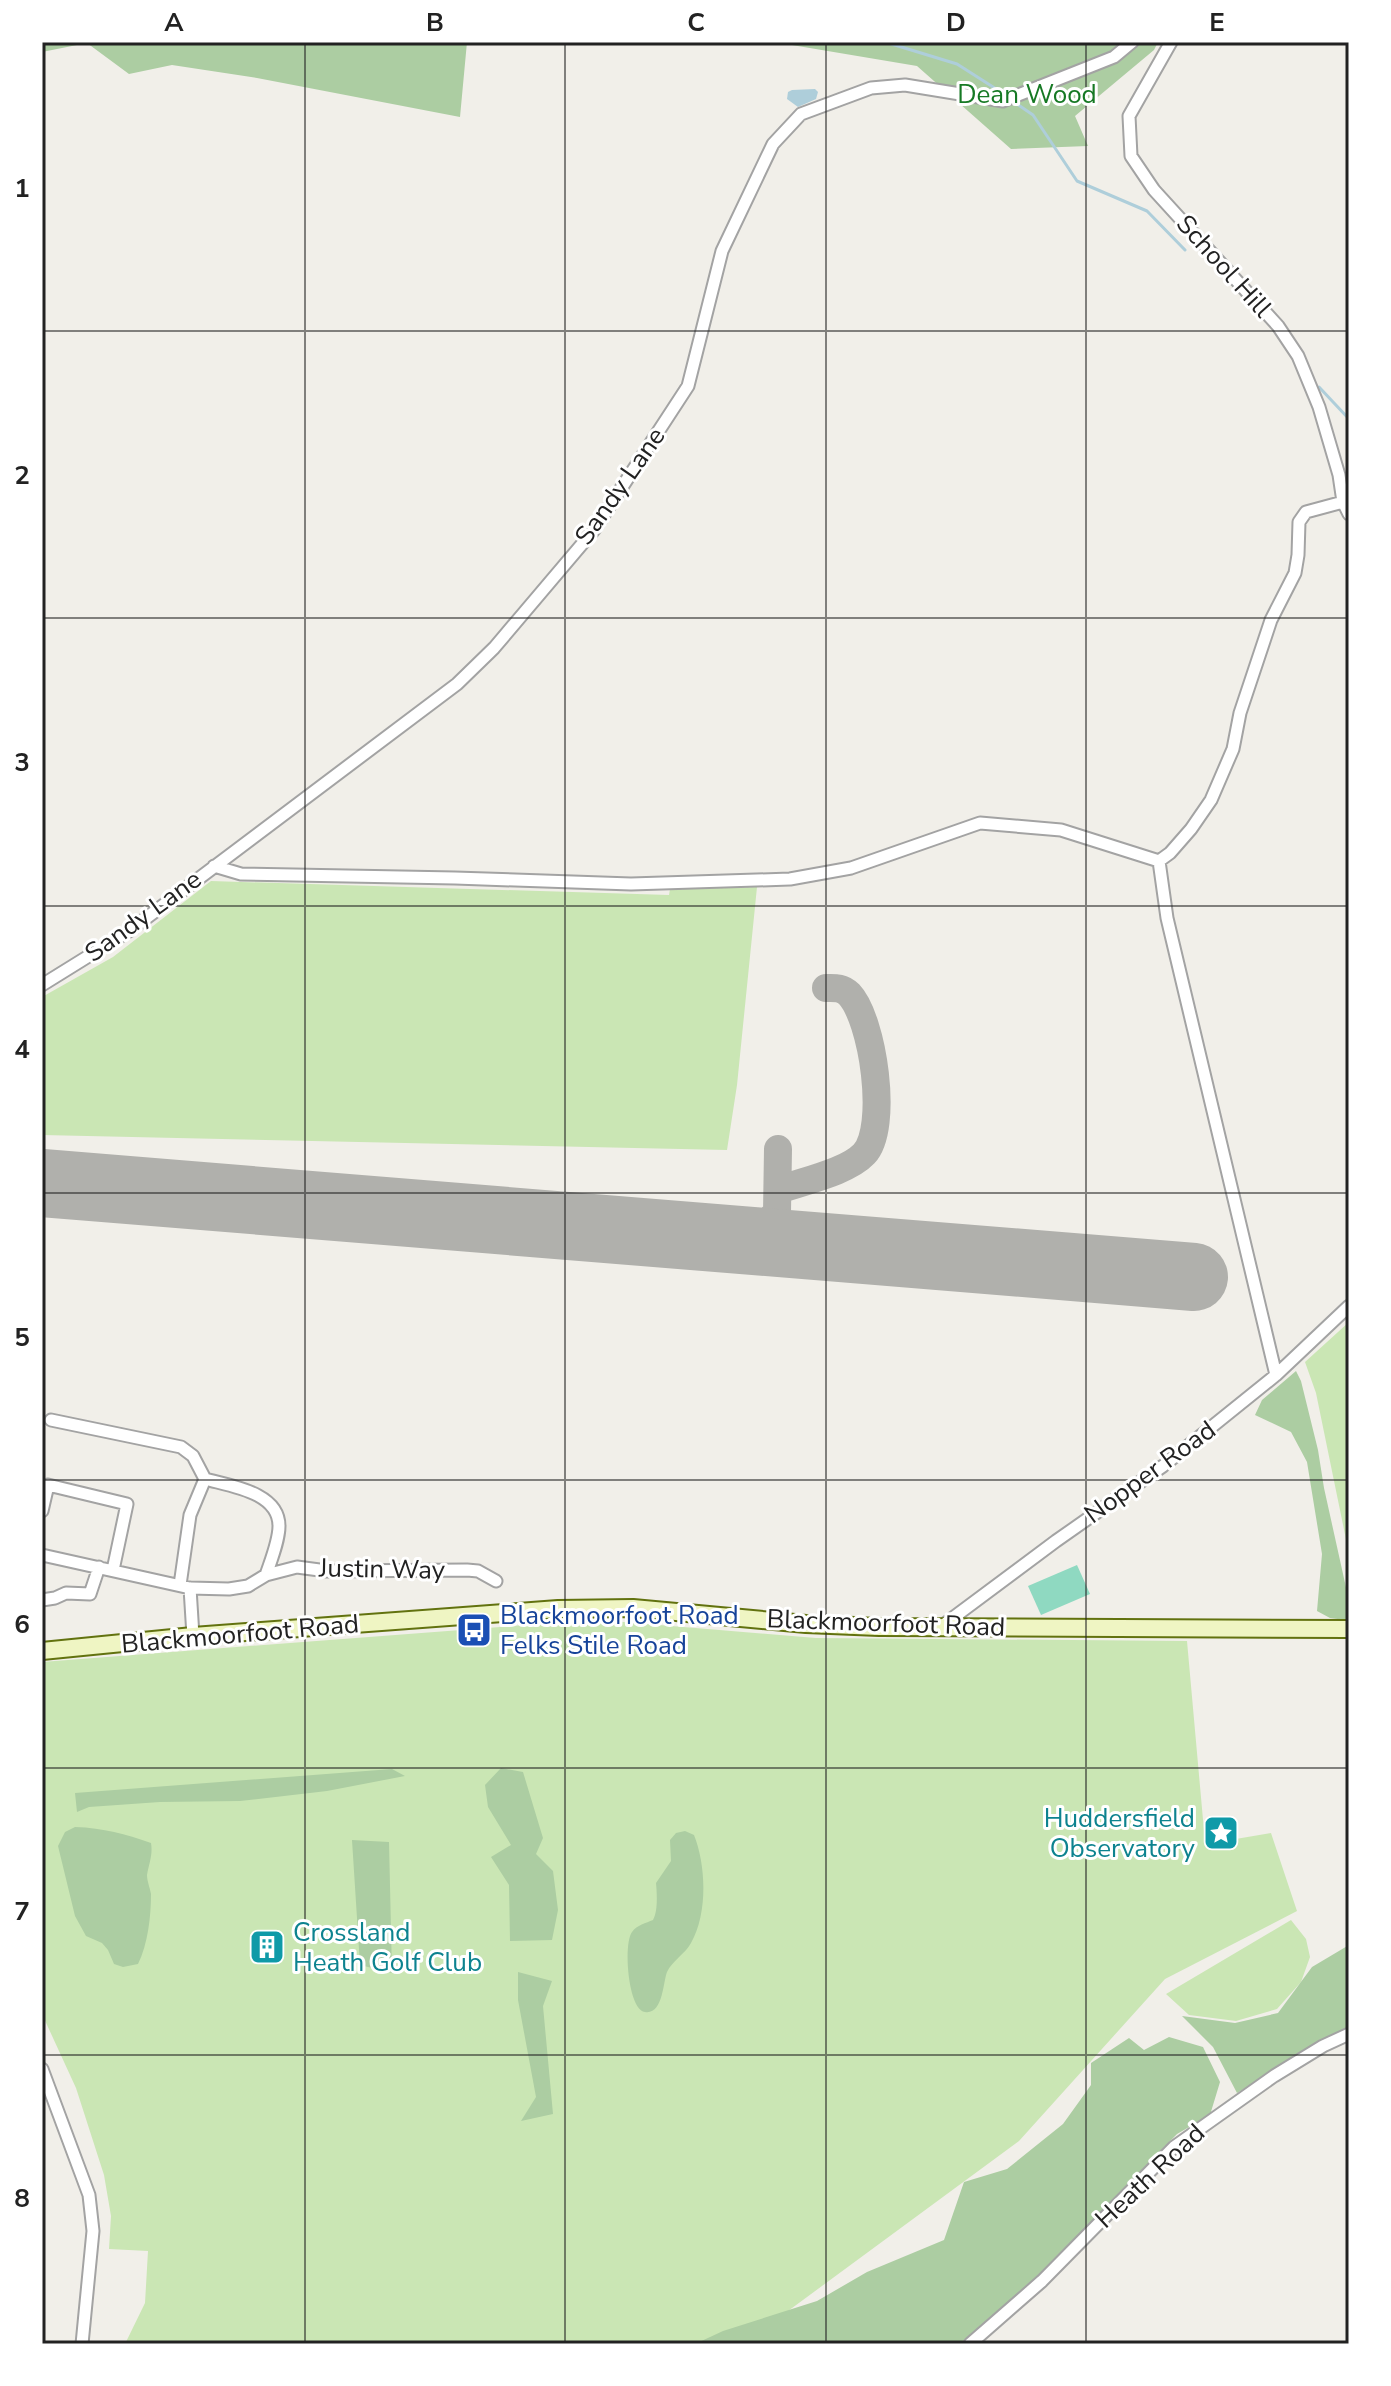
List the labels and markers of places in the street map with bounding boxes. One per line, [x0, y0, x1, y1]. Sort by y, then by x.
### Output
place label: Blackmoorfoot Road Felks Stile Road [500, 1598, 739, 1663]
bus stop icon: Blackmoorfoot Road Felks Stile Road [455, 1611, 493, 1649]
place label: Huddersfield Observatory [1044, 1801, 1196, 1866]
place icon: Huddersfield Observatory [1202, 1814, 1240, 1852]
place label: Crossland Heath Golf Club [293, 1915, 482, 1980]
building icon: Crossland Heath Golf Club [248, 1928, 286, 1966]

